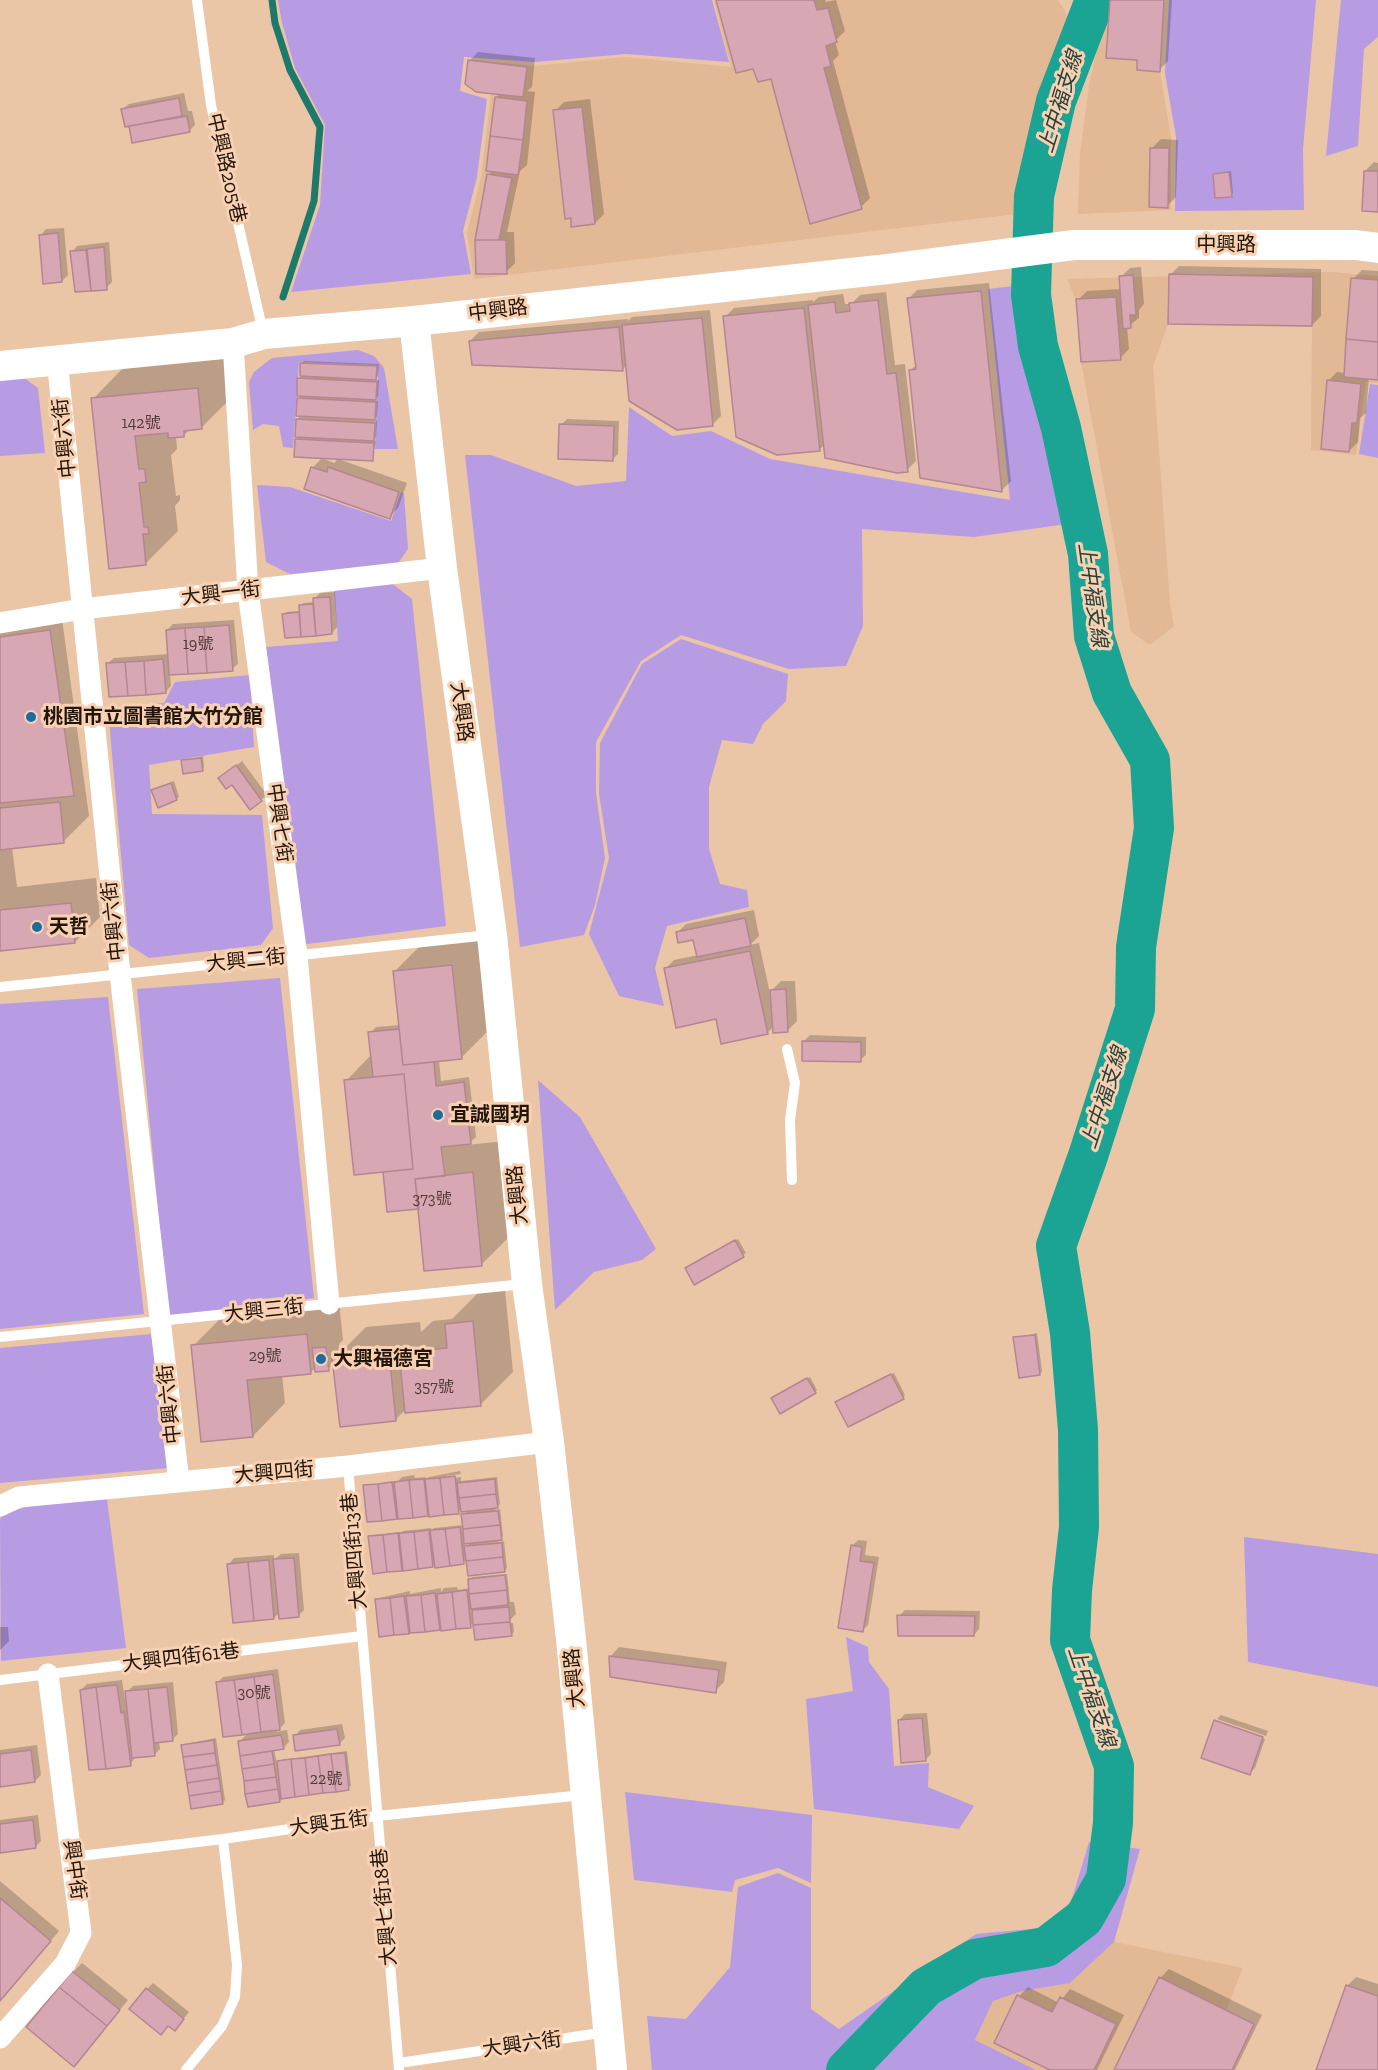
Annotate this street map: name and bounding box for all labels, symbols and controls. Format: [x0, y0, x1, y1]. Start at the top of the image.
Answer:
water label: 上中福支線 [1034, 48, 1088, 156]
street label: 中興路205巷 [202, 111, 250, 225]
street label: 中興路 [1196, 233, 1256, 257]
street label: 中興路 [467, 295, 529, 327]
street label: 中興六街 [49, 397, 81, 479]
house number: 142號 [121, 413, 161, 433]
water label: 上中福支線 [1072, 541, 1112, 649]
street label: 大興一街 [180, 577, 262, 611]
house number: 19號 [183, 634, 213, 654]
street label: 大興路 [445, 681, 477, 743]
place label: 桃園市立圖書館大竹分館 [43, 705, 263, 729]
marker: 桃園市立圖書館大竹分館 [24, 710, 38, 724]
street label: 中興七街 [262, 782, 296, 864]
street label: 中興六街 [98, 880, 130, 962]
place label: 天哲 [49, 915, 89, 939]
marker: 天哲 [30, 920, 44, 934]
street label: 大興二街 [205, 945, 287, 977]
water label: 上中福支線 [1077, 1044, 1133, 1152]
place label: 宜誠國玥 [450, 1103, 530, 1127]
marker: 宜誠國玥 [431, 1108, 445, 1122]
street label: 大興路 [503, 1164, 533, 1226]
house number: 373號 [412, 1189, 452, 1209]
street label: 大興三街 [223, 1295, 305, 1327]
house number: 29號 [249, 1346, 281, 1366]
place label: 大興福德宮 [333, 1347, 433, 1371]
marker: 大興福德宮 [314, 1352, 328, 1366]
street label: 中興六街 [154, 1363, 186, 1445]
house number: 357號 [414, 1377, 454, 1397]
street label: 大興四街 [233, 1458, 315, 1488]
street label: 大興四街13巷 [338, 1491, 372, 1611]
street label: 大興四街61巷 [121, 1639, 241, 1677]
water label: 上中福支線 [1062, 1643, 1120, 1751]
street label: 大興路 [560, 1647, 590, 1709]
house number: 30號 [237, 1683, 271, 1703]
house number: 22號 [310, 1769, 342, 1789]
street label: 大興五街 [288, 1807, 370, 1841]
street label: 興中街 [58, 1839, 90, 1901]
street label: 大興七街18巷 [368, 1847, 402, 1967]
street label: 大興六街 [481, 2028, 563, 2062]

